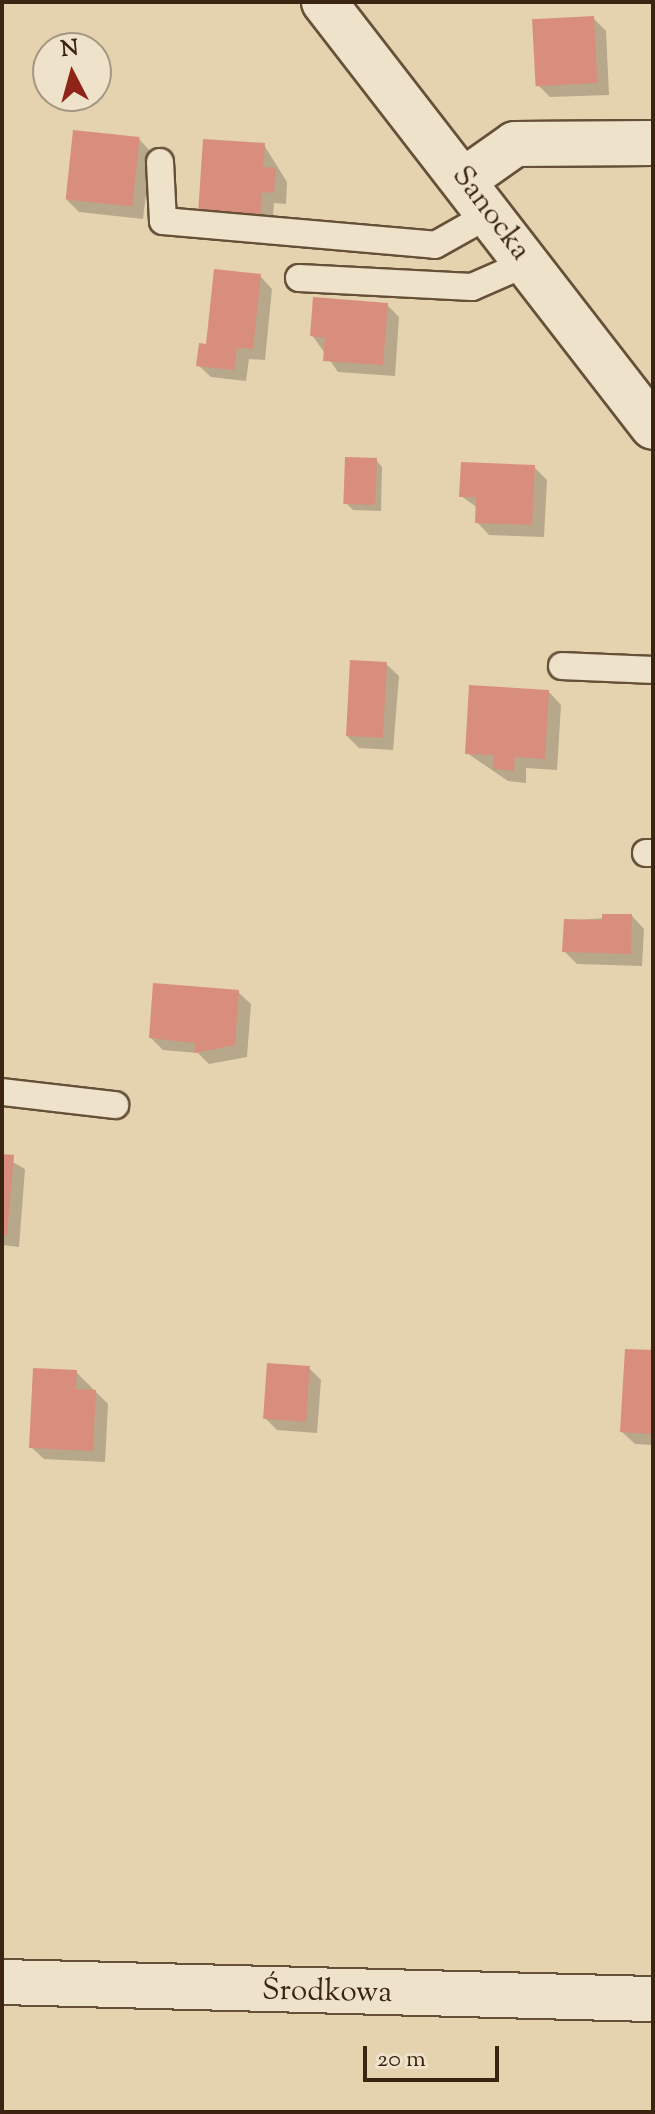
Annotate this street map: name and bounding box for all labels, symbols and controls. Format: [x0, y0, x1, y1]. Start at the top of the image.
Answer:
north arrow [32, 32, 112, 112]
text: N [59, 33, 80, 67]
street label: Sanocka [443, 160, 537, 268]
street label: Środkowa [262, 1974, 392, 2012]
scale bar [367, 2030, 503, 2080]
text: 20 m [377, 2043, 426, 2077]

